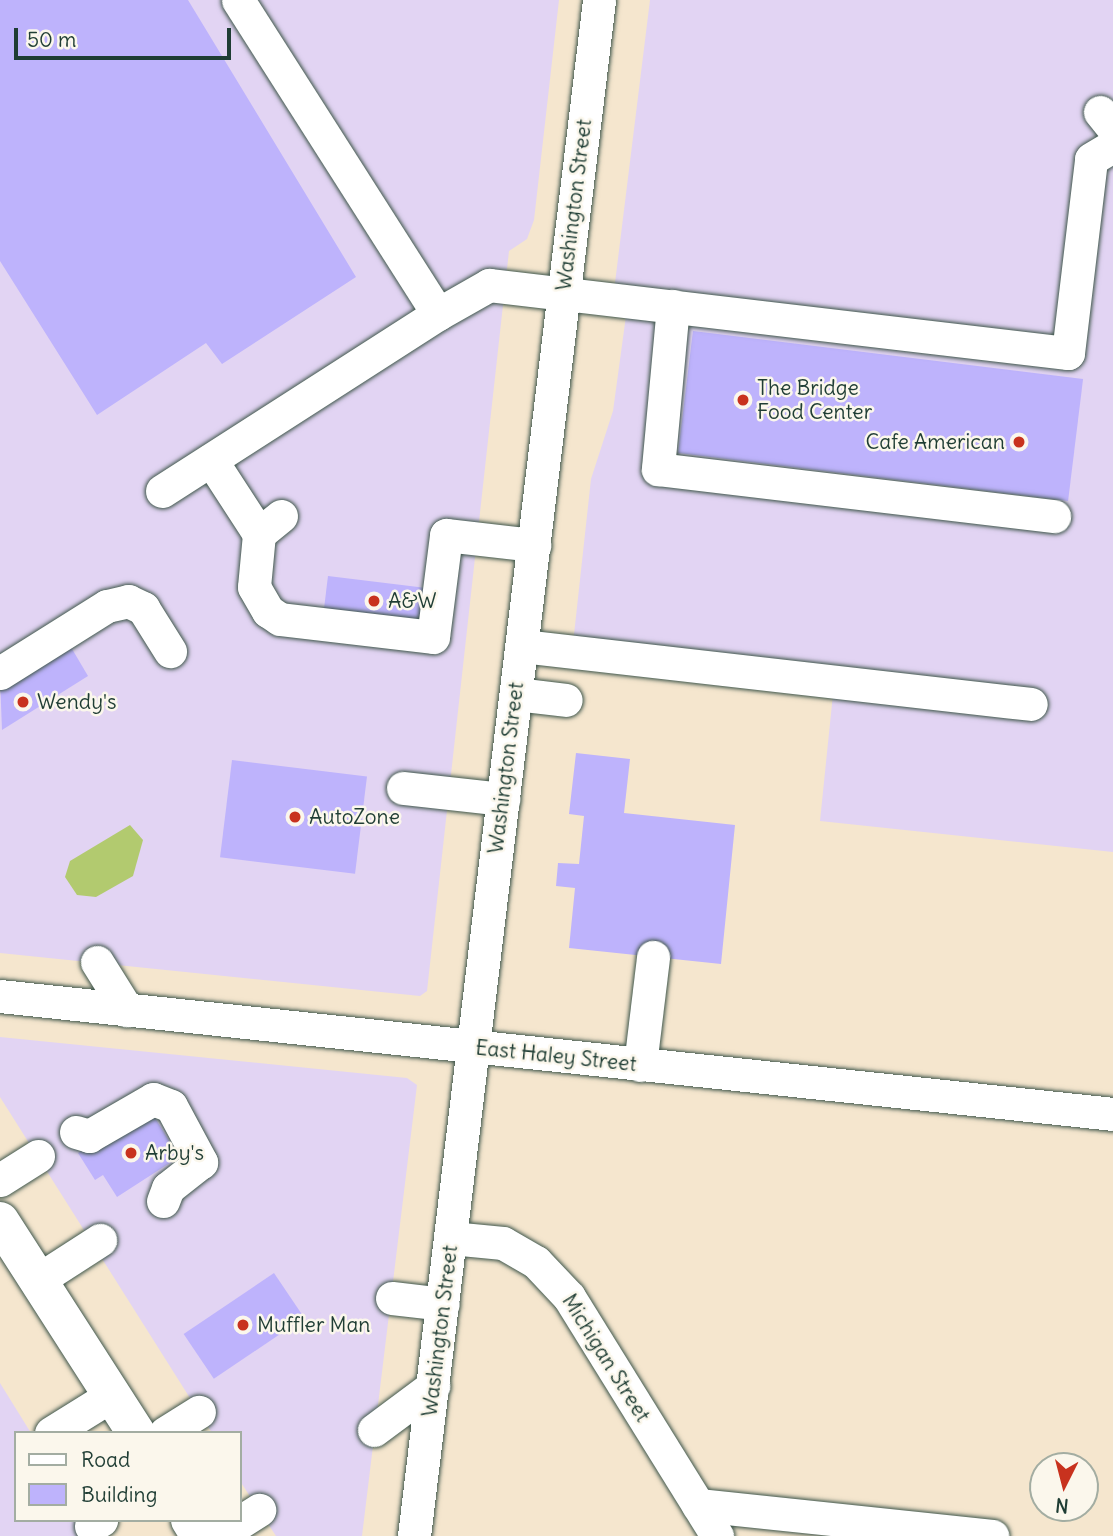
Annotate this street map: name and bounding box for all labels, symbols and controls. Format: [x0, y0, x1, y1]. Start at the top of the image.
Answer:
scale bar [18, 14, 234, 58]
text: 50 m [27, 26, 76, 53]
street label: Washington Street [551, 118, 597, 292]
place label: The Bridge Food Center [757, 375, 872, 425]
marker: The Bridge Food Center [735, 392, 751, 408]
place label: Cafe American [866, 429, 1005, 455]
marker: Cafe American [1011, 434, 1027, 450]
place label: A&W [388, 588, 437, 614]
marker: A&W [366, 593, 382, 609]
street label: Washington Street [483, 681, 529, 855]
place label: Wendy's [37, 689, 117, 715]
marker: Wendy's [15, 694, 31, 710]
place label: AutoZone [309, 804, 400, 830]
marker: AutoZone [287, 809, 303, 825]
street label: East Haley Street [474, 1035, 638, 1077]
place label: Arby's [145, 1140, 204, 1166]
marker: Arby's [123, 1145, 139, 1161]
street label: Washington Street [417, 1244, 463, 1418]
street label: Michigan Street [557, 1289, 655, 1427]
place label: Muffler Man [257, 1312, 371, 1338]
marker: Muffler Man [235, 1317, 251, 1333]
legend [14, 1431, 242, 1522]
text: Road [81, 1446, 130, 1473]
north arrow [1029, 1452, 1099, 1522]
text: Building [81, 1481, 157, 1508]
text: N [1054, 1493, 1070, 1519]

